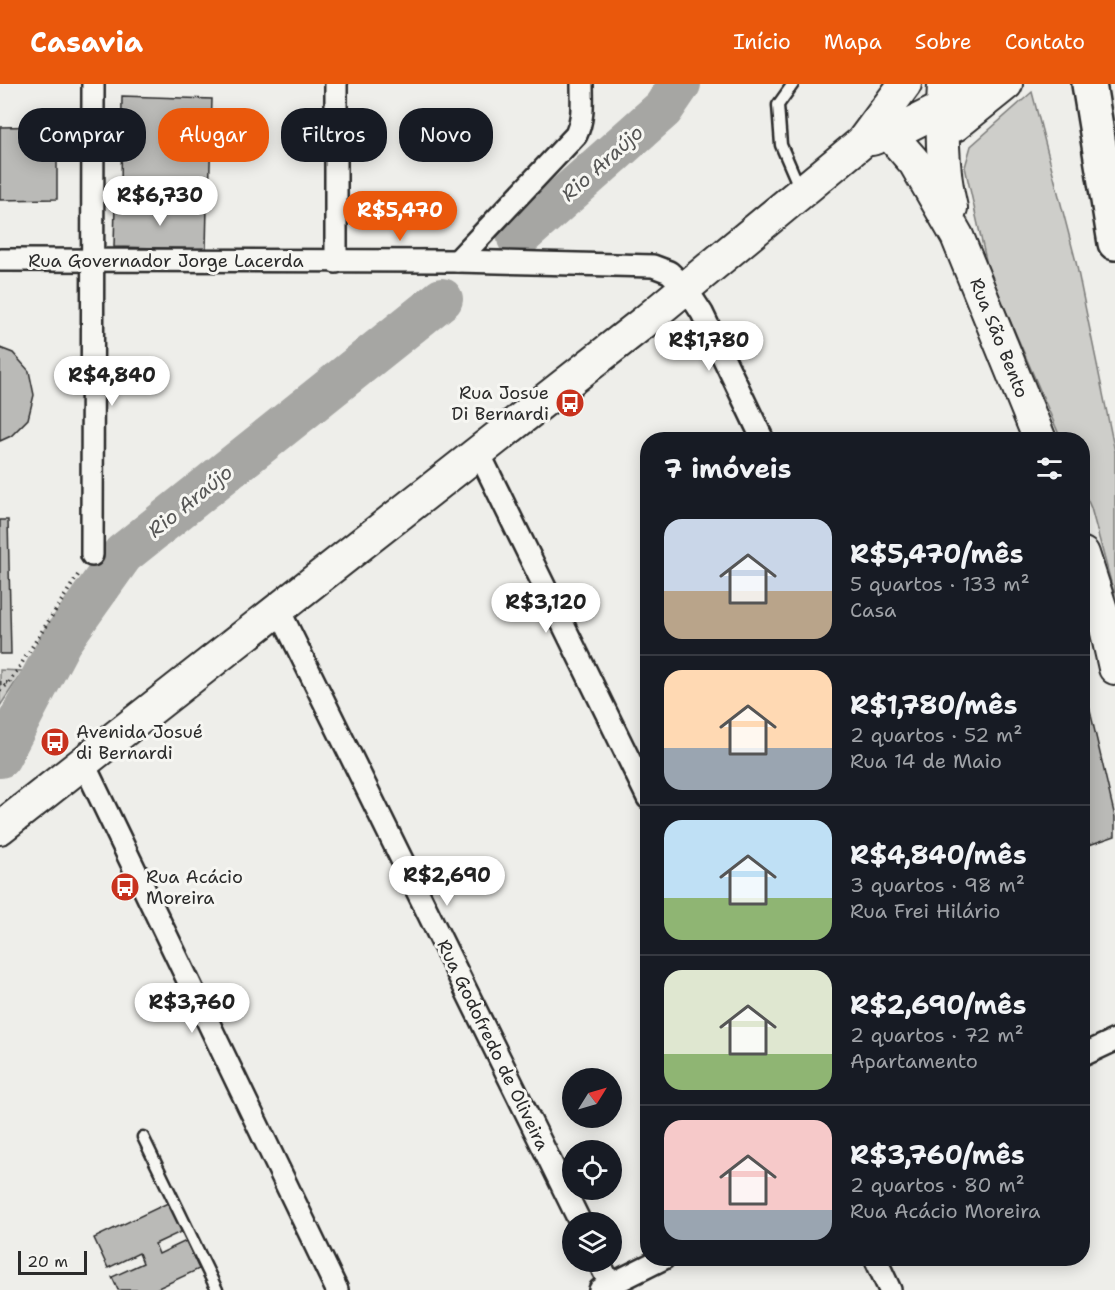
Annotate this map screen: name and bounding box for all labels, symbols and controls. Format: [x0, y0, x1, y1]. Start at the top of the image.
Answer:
text: Casavia [30, 23, 143, 61]
text: Início [733, 28, 791, 56]
text: Mapa [824, 28, 882, 56]
text: Sobre [915, 28, 972, 56]
text: Contato [1005, 28, 1085, 56]
chip: Comprar [18, 108, 146, 162]
chip: Alugar [158, 108, 269, 162]
chip: Filtros [281, 108, 387, 162]
chip: Novo [399, 108, 493, 162]
water label: Rio Araújo [555, 119, 649, 207]
pin: R$6,730 [105, 176, 215, 227]
text: R$6,730 [117, 182, 203, 208]
pin: R$5,470 [345, 191, 455, 242]
text: R$5,470 [357, 197, 443, 223]
street label: Rua Governador Jorge Lacerda [28, 249, 304, 273]
street label: Rua São Bento [964, 275, 1034, 401]
pin: R$1,780 [654, 321, 764, 372]
text: R$1,780 [668, 327, 750, 353]
pin: R$4,840 [57, 356, 167, 407]
text: R$4,840 [68, 362, 156, 388]
place label: Rua Josue Di Bernardi [452, 381, 549, 426]
bus stop icon: Rua Josue Di Bernardi [554, 387, 586, 419]
text: 7 imóveis [664, 451, 791, 486]
icon: filters [1033, 452, 1066, 485]
water label: Rio Araújo [142, 459, 238, 543]
text: R$5,470/mês [850, 536, 1024, 571]
icon: home [712, 543, 784, 615]
text: 5 quartos · 133 m² [850, 571, 1030, 597]
pin: R$3,120 [491, 583, 601, 634]
text: R$3,120 [505, 589, 587, 615]
text: Casa [850, 597, 896, 623]
text: R$1,780/mês [850, 687, 1017, 722]
icon: home [712, 694, 784, 766]
place label: Avenida Josué di Bernardi [76, 720, 203, 765]
text: 2 quartos · 52 m² [850, 722, 1022, 748]
bus stop icon: Avenida Josué di Bernardi [39, 726, 71, 758]
text: Rua 14 de Maio [850, 748, 1002, 774]
text: R$4,840/mês [850, 837, 1027, 872]
icon: home [712, 844, 784, 916]
pin: R$2,690 [392, 856, 502, 907]
text: R$2,690 [403, 862, 491, 888]
place label: Rua Acácio Moreira [146, 865, 243, 910]
bus stop icon: Rua Acácio Moreira [109, 871, 141, 903]
text: 3 quartos · 98 m² [850, 872, 1025, 898]
text: Rua Frei Hilário [850, 898, 1000, 924]
street label: Rua Godofredo de Oliveira [431, 936, 555, 1154]
pin: R$3,760 [137, 983, 247, 1034]
text: R$2,690/mês [850, 987, 1026, 1022]
text: R$3,760 [149, 989, 235, 1015]
icon: home [712, 994, 784, 1066]
text: 2 quartos · 72 m² [850, 1022, 1024, 1048]
text: Apartamento [850, 1048, 978, 1074]
north arrow [562, 1068, 622, 1128]
map controls [562, 1068, 622, 1272]
text: R$3,760/mês [850, 1137, 1025, 1172]
button: locate [562, 1140, 622, 1200]
icon: home [712, 1144, 784, 1216]
text: 2 quartos · 80 m² [850, 1172, 1025, 1198]
text: Rua Acácio Moreira [850, 1198, 1041, 1224]
button: layers [562, 1212, 622, 1272]
scale bar [18, 1248, 87, 1276]
text: 20 m [27, 1251, 68, 1272]

